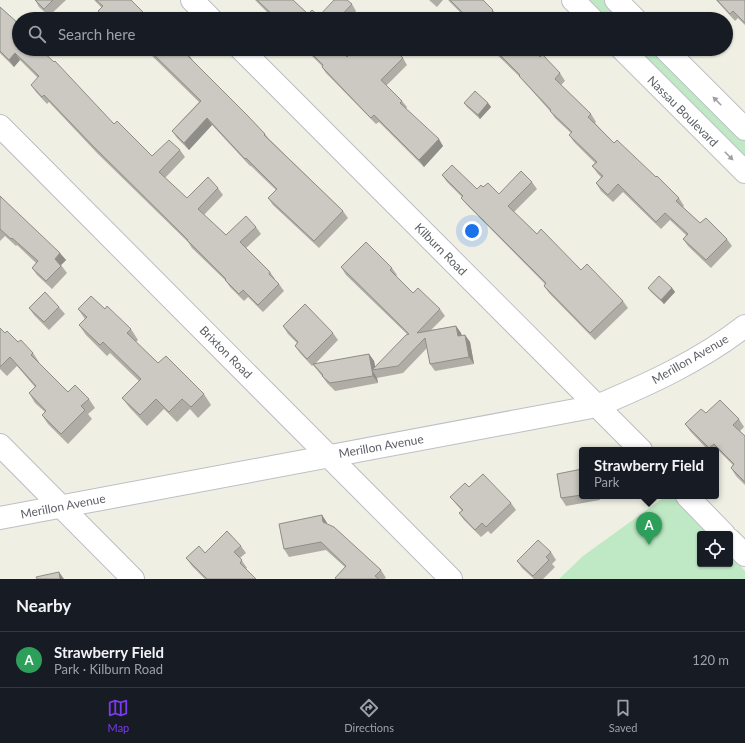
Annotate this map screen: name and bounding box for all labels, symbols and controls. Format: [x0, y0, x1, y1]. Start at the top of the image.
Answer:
search box [12, 12, 733, 56]
icon: search [26, 23, 48, 45]
text: Search here [58, 25, 135, 43]
street label: Nassau Boulevard [644, 72, 722, 150]
one-way arrow [713, 96, 722, 106]
one-way arrow [724, 151, 734, 161]
street label: Kilburn Road [412, 220, 470, 278]
your location [462, 221, 482, 241]
street label: Brixton Road [197, 323, 255, 381]
street label: Merillon Avenue [649, 331, 731, 387]
street label: Merillon Avenue [337, 431, 425, 461]
popup [579, 447, 719, 499]
text: Strawberry Field [594, 456, 704, 474]
text: Park [594, 474, 619, 490]
street label: Merillon Avenue [19, 490, 107, 522]
pin: A [636, 512, 662, 545]
map controls [697, 531, 733, 567]
button: locate [697, 531, 733, 567]
text: Nearby [16, 595, 71, 616]
text: Strawberry Field [54, 643, 164, 661]
text: A [24, 652, 34, 668]
text: 120 m [692, 652, 729, 668]
text: Park · Kilburn Road [54, 661, 163, 677]
tab: Map [107, 697, 129, 734]
tab: Directions [344, 697, 394, 734]
tab: Saved [609, 697, 638, 734]

